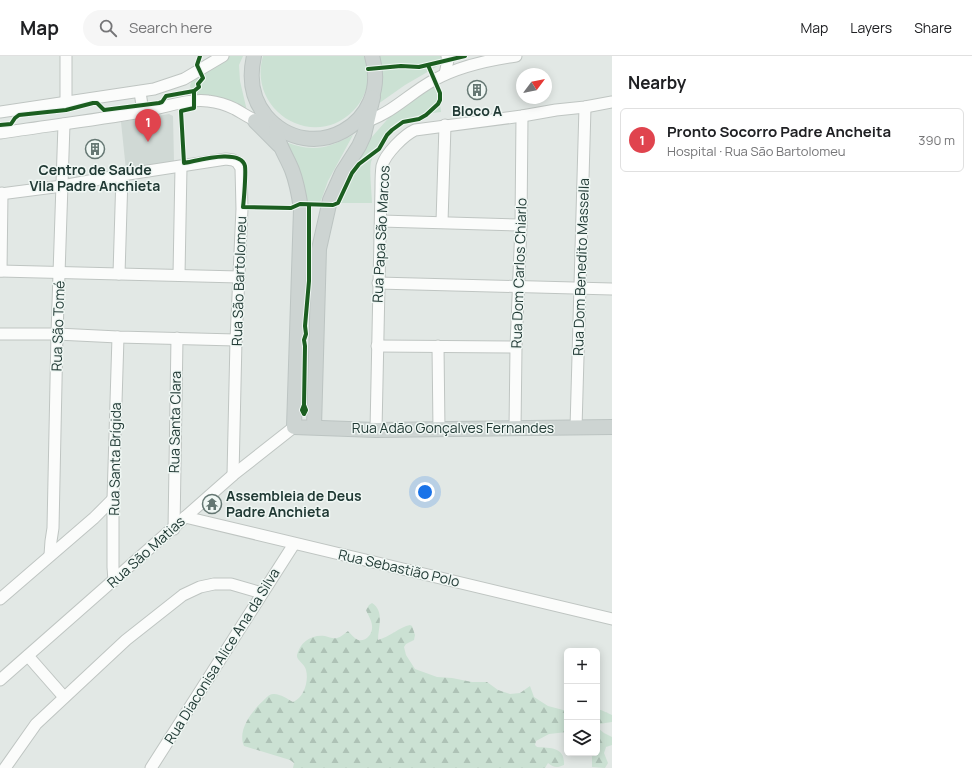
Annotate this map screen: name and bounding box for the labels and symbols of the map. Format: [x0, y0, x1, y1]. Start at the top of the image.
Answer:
north arrow [516, 68, 552, 104]
building icon: Bloco A [466, 79, 488, 101]
place label: Bloco A [452, 101, 503, 120]
pin: 1 [135, 109, 161, 142]
building icon: Centro de Saúde Vila Padre Anchieta [84, 138, 106, 160]
place label: Centro de Saúde Vila Padre Anchieta [30, 160, 160, 195]
street label: Rua Papa São Marcos [367, 165, 394, 303]
street label: Rua Dom Benedito Massella [568, 178, 593, 356]
street label: Rua Dom Carlos Chiarlo [506, 197, 531, 349]
street label: Rua São Bartolomeu [227, 216, 250, 346]
street label: Rua São Tomé [46, 280, 69, 372]
street label: Rua Santa Clara [164, 371, 185, 473]
street label: Rua Santa Brígida [104, 402, 125, 516]
street label: Rua Adão Gonçalves Fernandes [352, 418, 554, 437]
your location [415, 482, 435, 502]
place label: Assembleia de Deus Padre Anchieta [226, 486, 362, 521]
temple icon: Assembleia de Deus Padre Anchieta [201, 493, 223, 515]
street label: Rua São Matias [103, 512, 189, 592]
street label: Rua Sebastião Polo [337, 544, 462, 591]
street label: Rua Diaconisa Alice Ana da Silva [160, 564, 284, 747]

